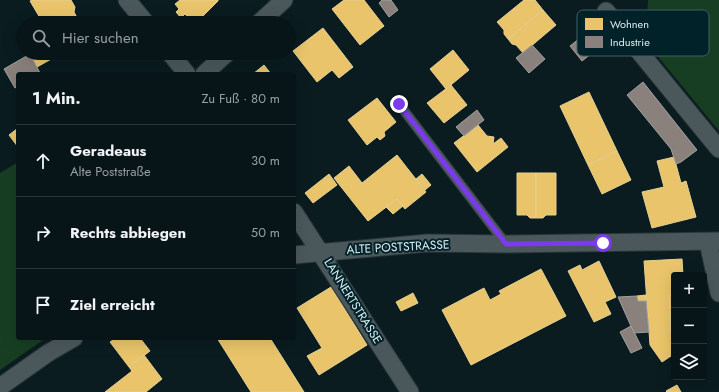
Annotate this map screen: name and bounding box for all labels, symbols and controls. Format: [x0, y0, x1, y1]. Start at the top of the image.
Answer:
legend [577, 10, 709, 56]
search box [16, 16, 296, 60]
text: Wohnen [610, 16, 649, 32]
icon: search [30, 27, 52, 49]
text: Hier suchen [62, 27, 139, 49]
text: Industrie [610, 34, 650, 50]
text: 1 Min. [32, 86, 81, 110]
text: Zu Fuß · 80 m [202, 89, 280, 108]
route end [390, 95, 408, 113]
text: Geradeaus [70, 140, 146, 162]
icon: ahead [32, 150, 54, 172]
text: 30 m [251, 151, 280, 170]
text: Alte Poststraße [70, 162, 151, 181]
icon: right [32, 222, 54, 244]
text: Rechts abbiegen [70, 222, 186, 244]
text: 50 m [251, 223, 280, 242]
route start [594, 234, 612, 252]
street label: ALTE POSTSTRASSE [346, 235, 450, 259]
street label: LANNERTSTRASSE [319, 255, 387, 347]
map controls [671, 272, 707, 380]
button: + [671, 272, 707, 308]
icon: arrive [32, 294, 54, 316]
text: Ziel erreicht [70, 294, 155, 316]
button: − [671, 308, 707, 344]
button: layers [671, 344, 707, 380]

